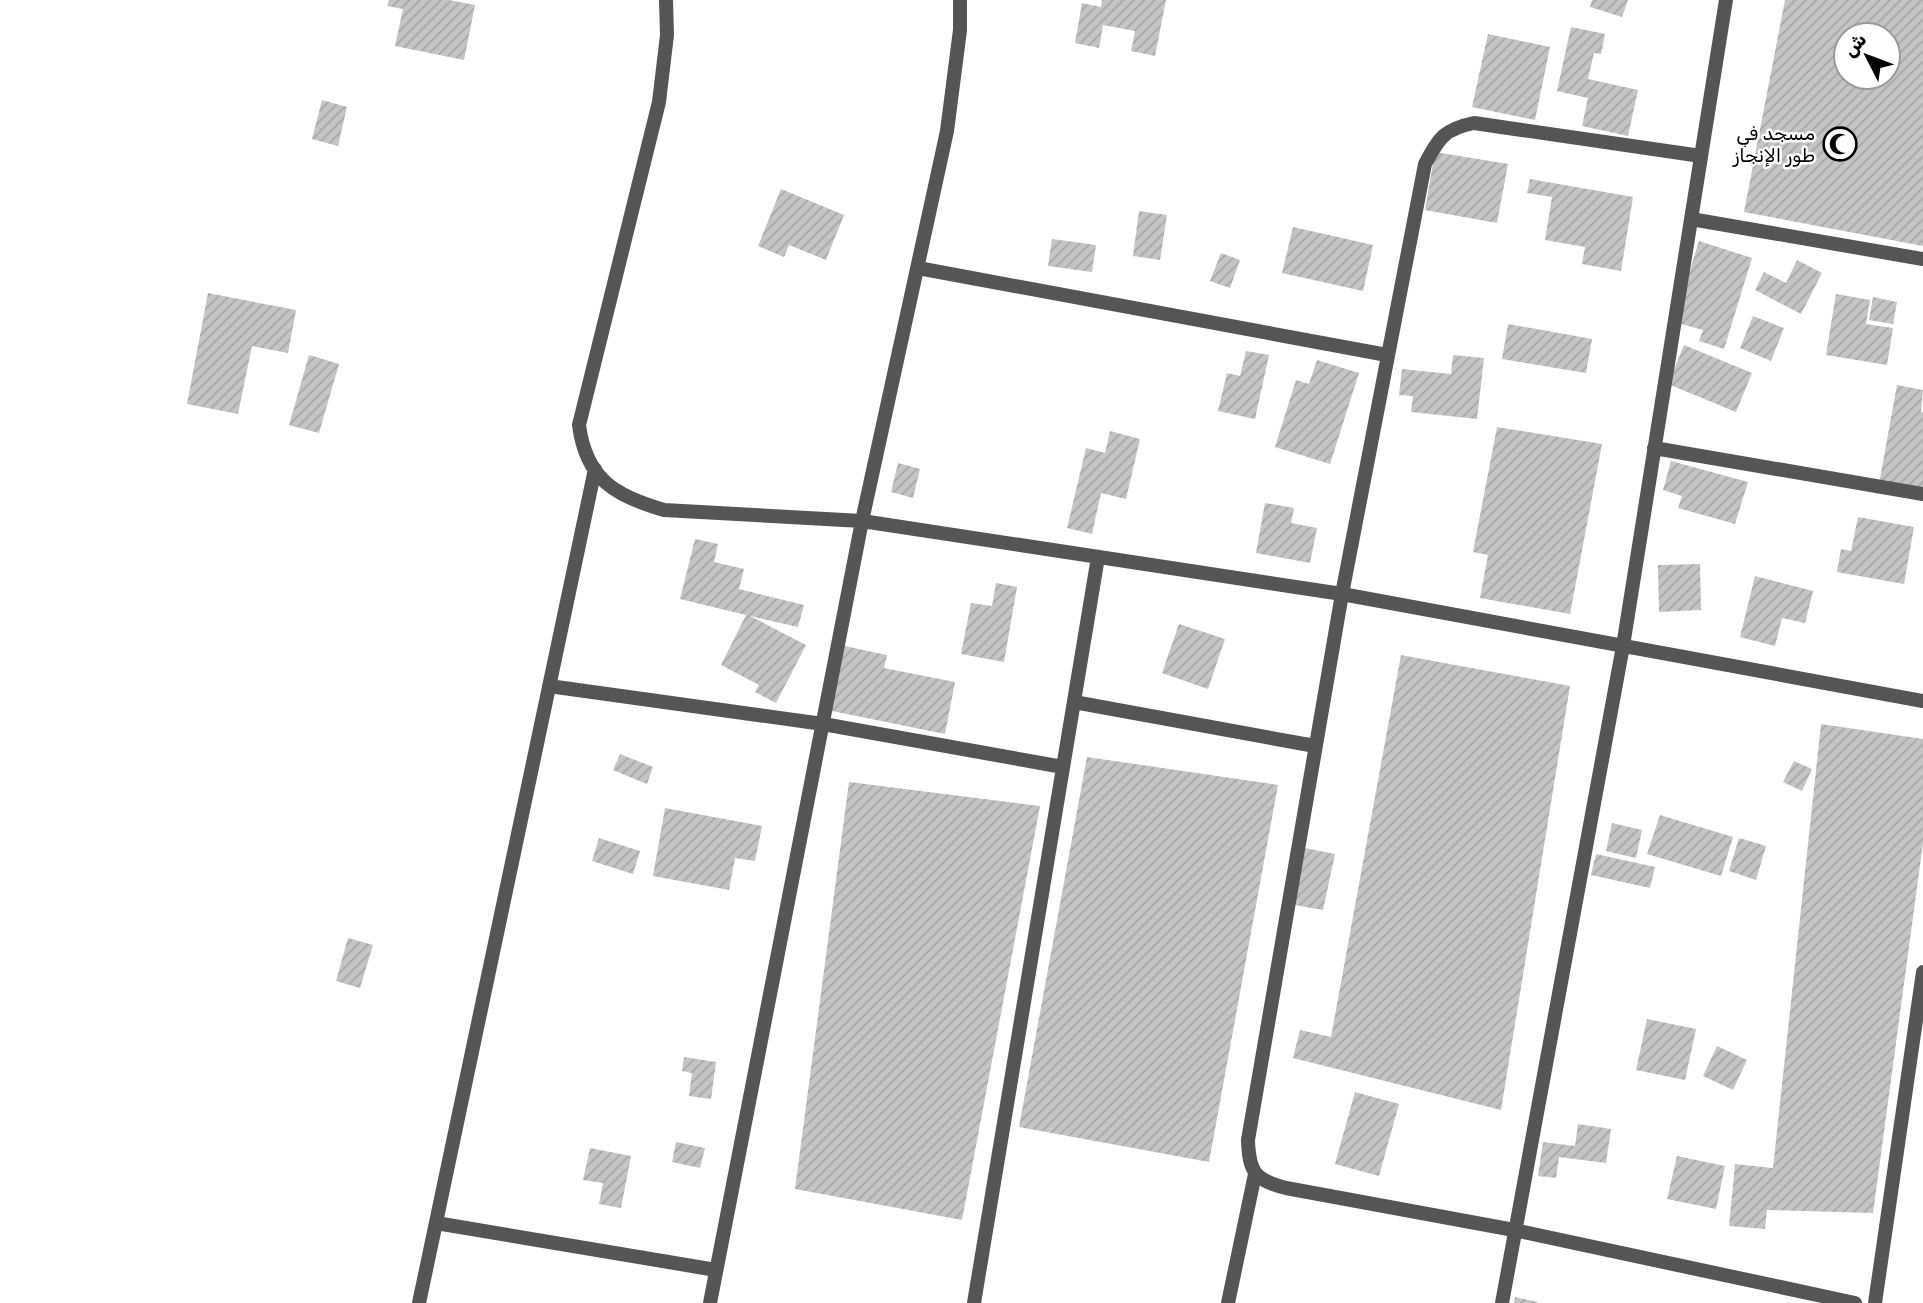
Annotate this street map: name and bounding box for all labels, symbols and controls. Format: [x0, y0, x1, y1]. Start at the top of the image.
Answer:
north arrow [1832, 21, 1902, 91]
text: ش [1838, 28, 1871, 62]
place label: مسجد في طور الإنجاز [1732, 122, 1815, 167]
mosque icon: مسجد في طور الإنجاز [1821, 125, 1859, 163]

